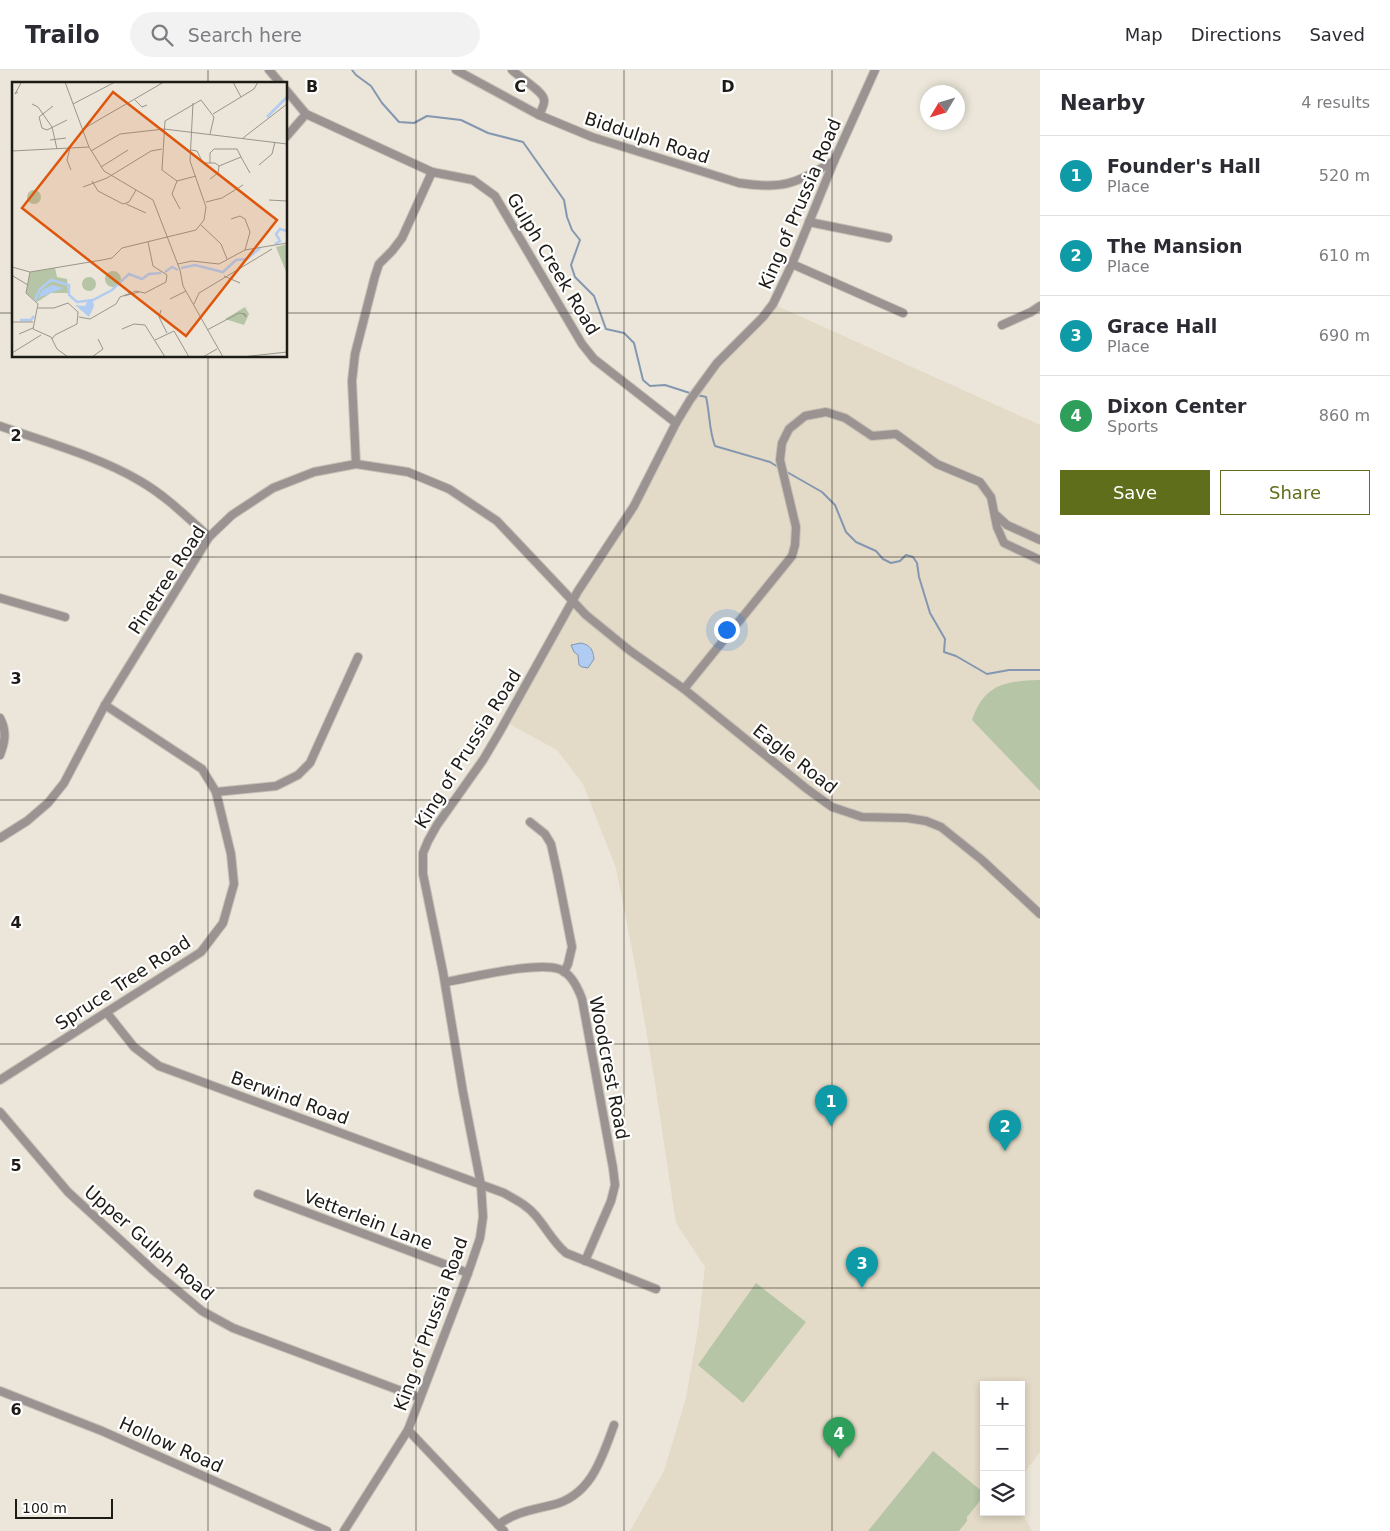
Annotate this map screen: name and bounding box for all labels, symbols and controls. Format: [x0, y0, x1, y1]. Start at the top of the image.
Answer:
search box [130, 12, 480, 57]
text: Trailo [25, 21, 100, 49]
icon: search [148, 21, 176, 49]
text: Search here [188, 24, 302, 46]
text: Map [1125, 24, 1163, 45]
text: Directions [1191, 24, 1281, 45]
text: Saved [1309, 24, 1365, 45]
text: B [306, 77, 318, 96]
text: C [514, 77, 526, 96]
text: D [721, 77, 735, 96]
inset map [12, 82, 288, 358]
north arrow [920, 85, 965, 130]
text: Nearby [1060, 91, 1145, 115]
text: 4 results [1301, 93, 1370, 112]
street label: Biddulph Road [582, 107, 712, 168]
street label: King of Prussia Road [754, 115, 845, 292]
text: Founder's Hall [1107, 155, 1261, 177]
text: 1 [1070, 166, 1082, 185]
text: 520 m [1319, 166, 1370, 185]
text: Place [1107, 177, 1150, 196]
street label: Gulph Creek Road [503, 189, 604, 339]
text: The Mansion [1107, 235, 1243, 257]
text: 2 [1070, 246, 1082, 265]
text: 610 m [1319, 246, 1370, 265]
text: Place [1107, 257, 1150, 276]
text: Grace Hall [1107, 315, 1217, 337]
text: 3 [1070, 326, 1082, 345]
text: 690 m [1319, 326, 1370, 345]
text: Place [1107, 337, 1150, 356]
text: Dixon Center [1107, 395, 1246, 417]
text: 4 [1070, 406, 1082, 425]
text: 860 m [1319, 406, 1370, 425]
text: Sports [1107, 417, 1158, 436]
text: 2 [10, 426, 22, 445]
button: Save [1060, 470, 1210, 515]
button: Share [1220, 470, 1370, 515]
street label: Pinetree Road [124, 522, 209, 638]
your location [714, 617, 740, 643]
street label: King of Prussia Road [410, 665, 525, 832]
text: 3 [10, 669, 22, 688]
street label: Eagle Road [749, 719, 841, 798]
text: 4 [10, 913, 22, 932]
street label: Spruce Tree Road [51, 931, 194, 1034]
street label: Woodcrest Road [585, 994, 634, 1141]
street label: Berwind Road [228, 1066, 352, 1129]
pin: 1 [815, 1085, 847, 1126]
pin: 2 [989, 1110, 1021, 1151]
text: 5 [10, 1156, 22, 1175]
street label: Upper Gulph Road [80, 1181, 218, 1304]
street label: Vetterlein Lane [301, 1185, 436, 1254]
street label: King of Prussia Road [389, 1234, 472, 1414]
pin: 3 [846, 1247, 878, 1288]
map controls [980, 1381, 1025, 1516]
button: + [980, 1381, 1025, 1426]
text: 6 [10, 1400, 22, 1419]
street label: Hollow Road [116, 1412, 226, 1477]
pin: 4 [823, 1417, 855, 1458]
button: − [980, 1426, 1025, 1471]
button: layers [980, 1471, 1025, 1516]
scale bar [15, 1496, 112, 1519]
text: 100 m [22, 1500, 67, 1516]

